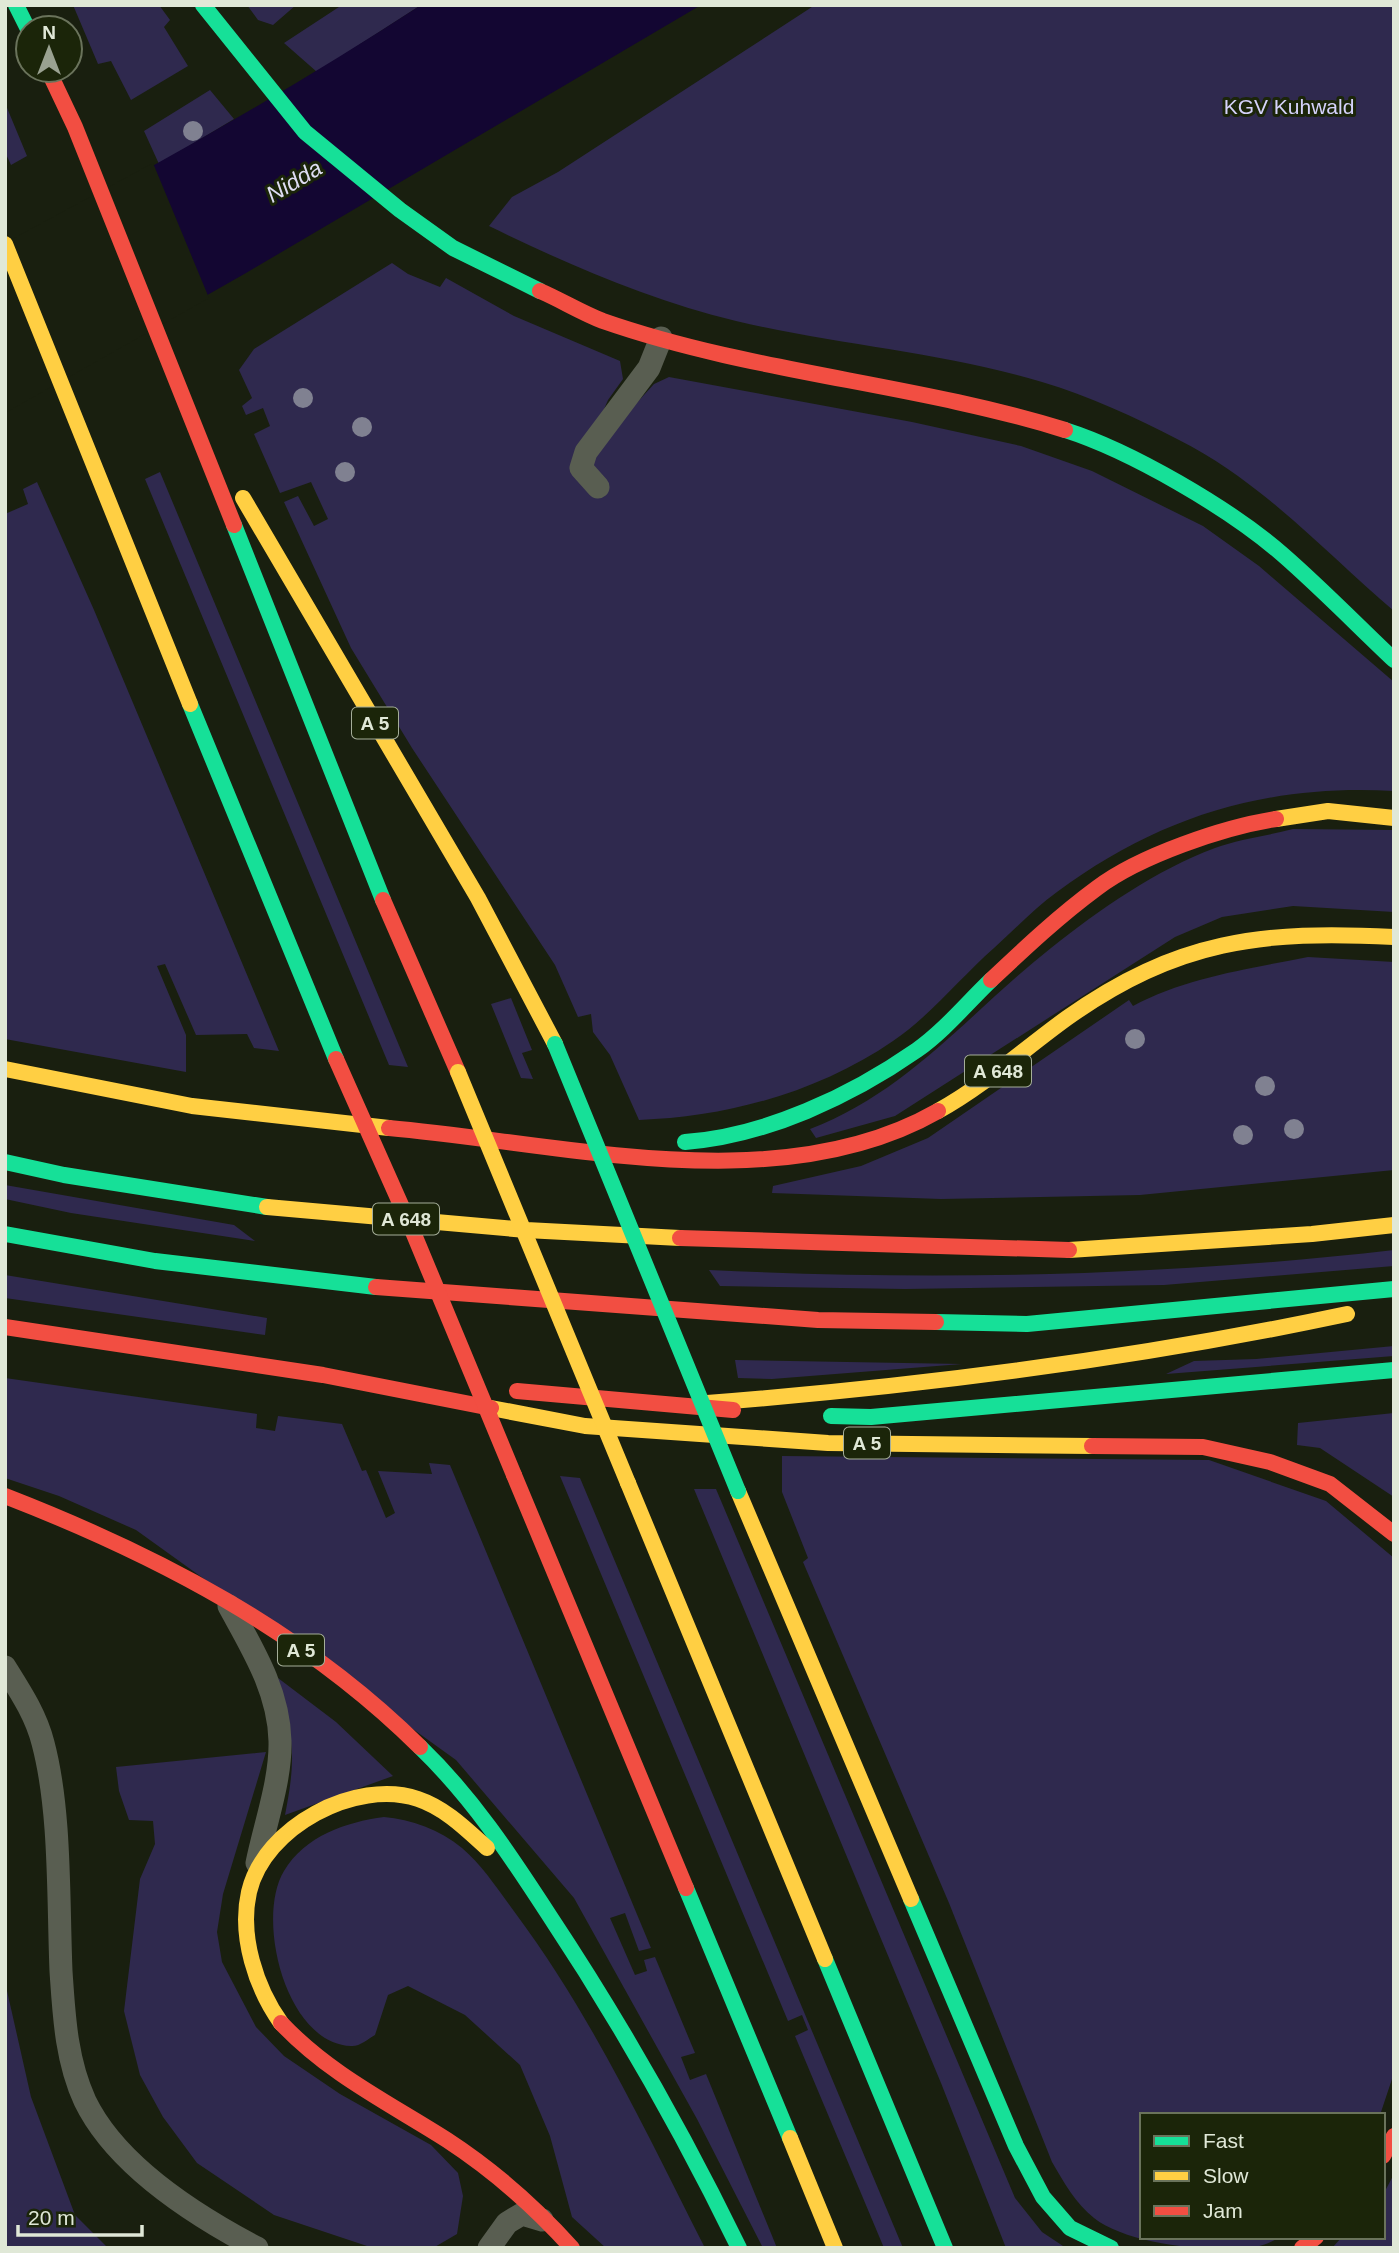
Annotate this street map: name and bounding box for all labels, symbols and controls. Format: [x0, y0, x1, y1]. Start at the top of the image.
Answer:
north arrow [14, 14, 84, 84]
text: N [42, 22, 56, 43]
park label: KGV Kuhwald [1224, 95, 1354, 118]
water label: Nidda [262, 154, 326, 208]
road number: A 5 [352, 708, 398, 738]
road number: A 648 [965, 1056, 1031, 1086]
road number: A 648 [373, 1204, 439, 1234]
road number: A 5 [844, 1428, 890, 1458]
road number: A 5 [278, 1634, 324, 1666]
legend [1140, 2113, 1385, 2239]
text: Fast [1203, 2129, 1244, 2152]
text: Slow [1203, 2164, 1249, 2187]
scale bar [18, 2194, 142, 2238]
text: Jam [1203, 2199, 1243, 2222]
text: 20 m [28, 2206, 75, 2229]

